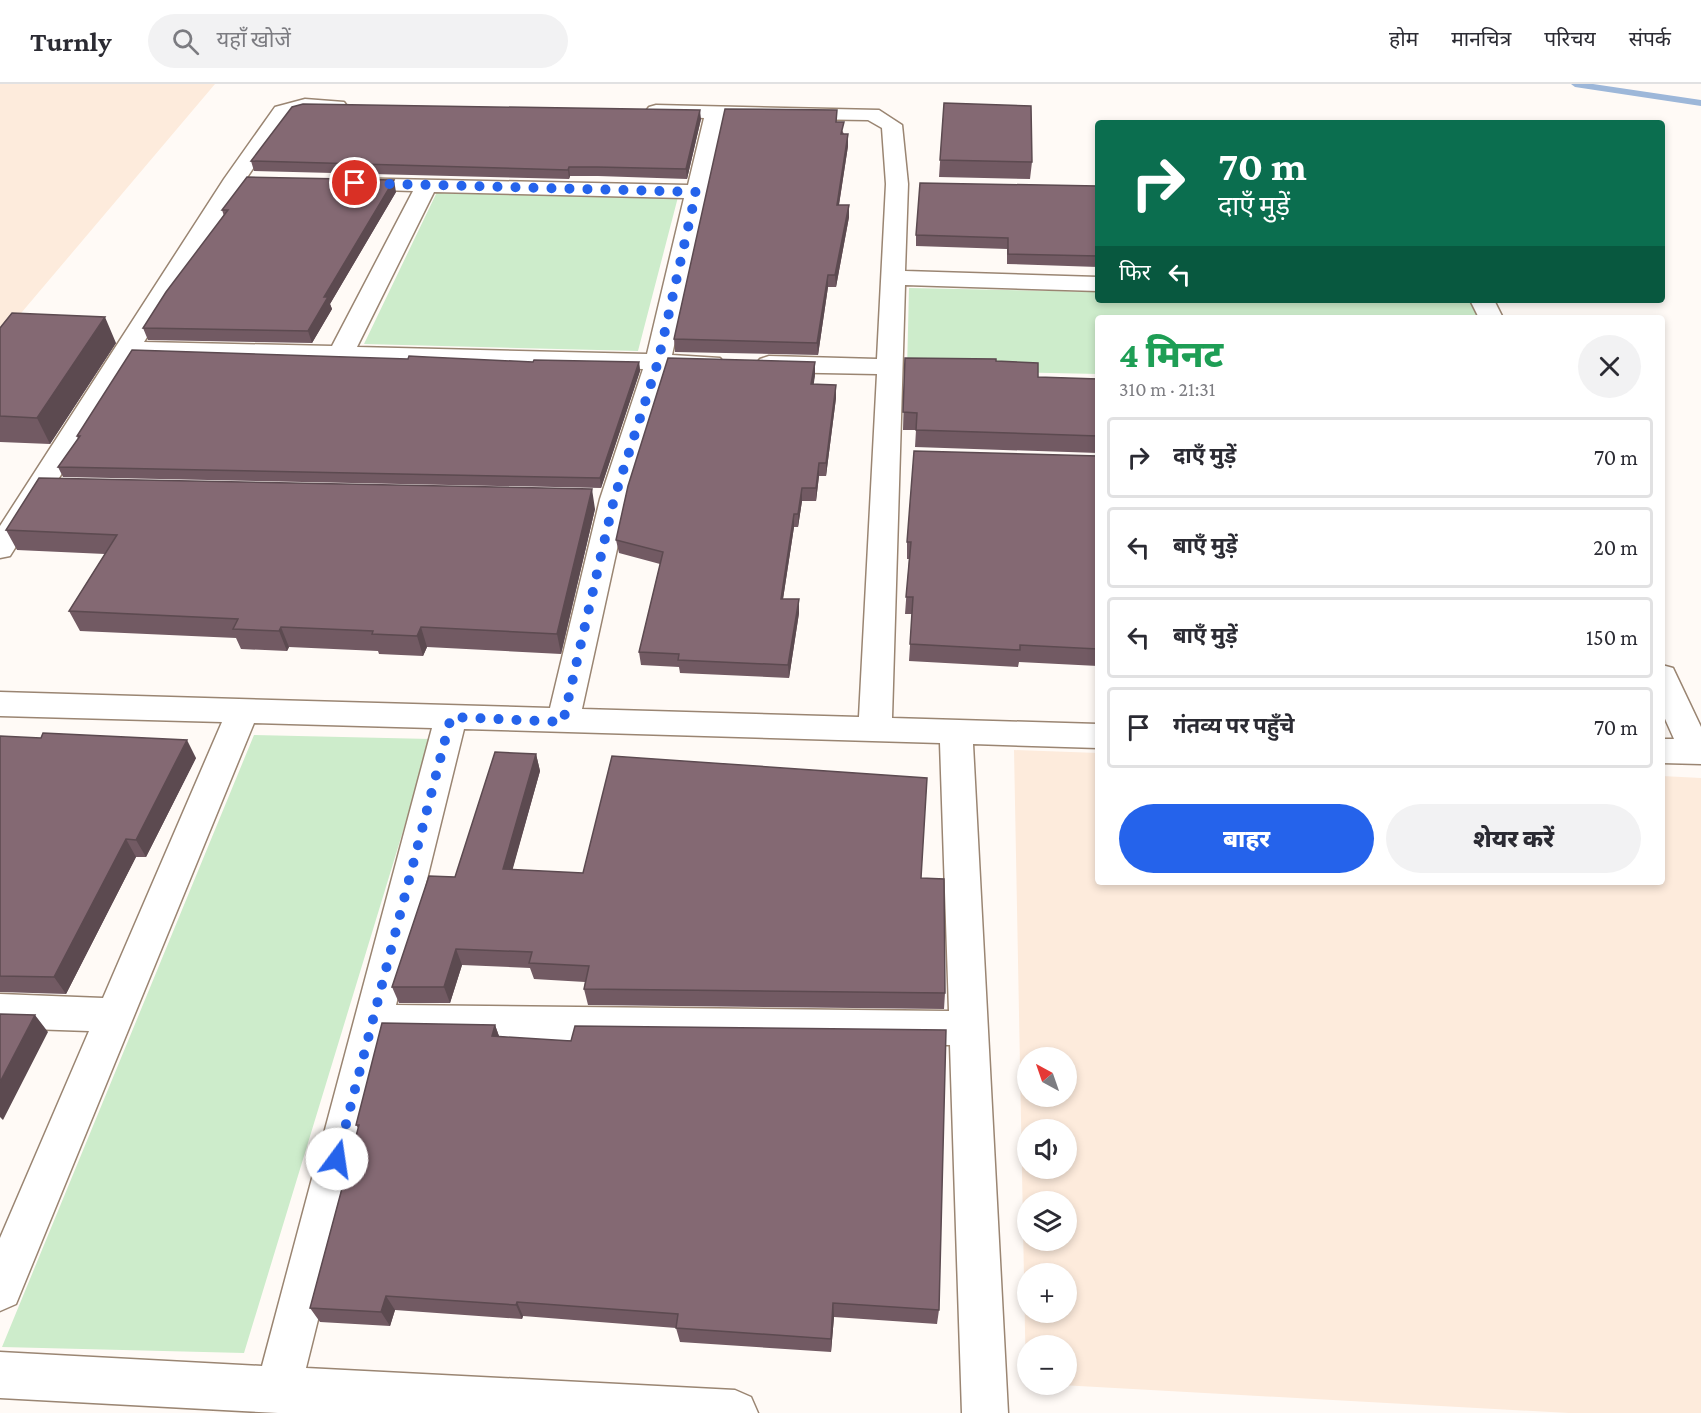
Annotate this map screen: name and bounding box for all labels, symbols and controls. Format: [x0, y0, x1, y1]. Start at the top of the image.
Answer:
search box [148, 14, 568, 68]
icon: search [169, 25, 202, 58]
text: Turnly [30, 26, 112, 57]
text: यहाँ खोजें [217, 27, 291, 52]
text: होम [1389, 27, 1418, 51]
text: मानचित्र [1451, 27, 1511, 51]
text: परिचय [1544, 27, 1596, 51]
text: संपर्क [1629, 27, 1671, 51]
text: 70 m [1218, 142, 1307, 189]
icon: right [1119, 144, 1197, 222]
pin [329, 157, 380, 208]
icon: arrive [338, 166, 371, 199]
text: दाएँ मुड़ें [1218, 191, 1290, 221]
icon: left [1163, 258, 1196, 291]
text: फिर [1119, 260, 1151, 285]
text: 4 मिनट [1119, 335, 1223, 375]
button: close [1578, 335, 1641, 398]
text: 310 m · 21:31 [1119, 378, 1215, 400]
icon: right [1122, 441, 1155, 474]
text: दाएँ मुड़ें [1173, 443, 1236, 468]
text: 70 m [1594, 445, 1638, 470]
icon: left [1122, 531, 1155, 564]
text: बाएँ मुड़ें [1173, 533, 1238, 558]
text: 20 m [1593, 535, 1638, 560]
icon: left [1122, 621, 1155, 654]
text: बाएँ मुड़ें [1173, 623, 1238, 648]
text: 150 m [1586, 625, 1638, 650]
icon: arrive [1122, 711, 1155, 744]
text: गंतव्य पर पहुँचे [1173, 713, 1295, 738]
text: 70 m [1594, 715, 1638, 740]
button: बाहर [1119, 804, 1374, 873]
button: शेयर करें [1386, 804, 1641, 873]
north arrow [1017, 1047, 1077, 1107]
map controls [1017, 1047, 1077, 1395]
button: sound [1017, 1119, 1077, 1179]
position arrow [305, 1127, 369, 1191]
button: layers [1017, 1191, 1077, 1251]
button: + [1017, 1263, 1077, 1323]
button: − [1017, 1335, 1077, 1395]

